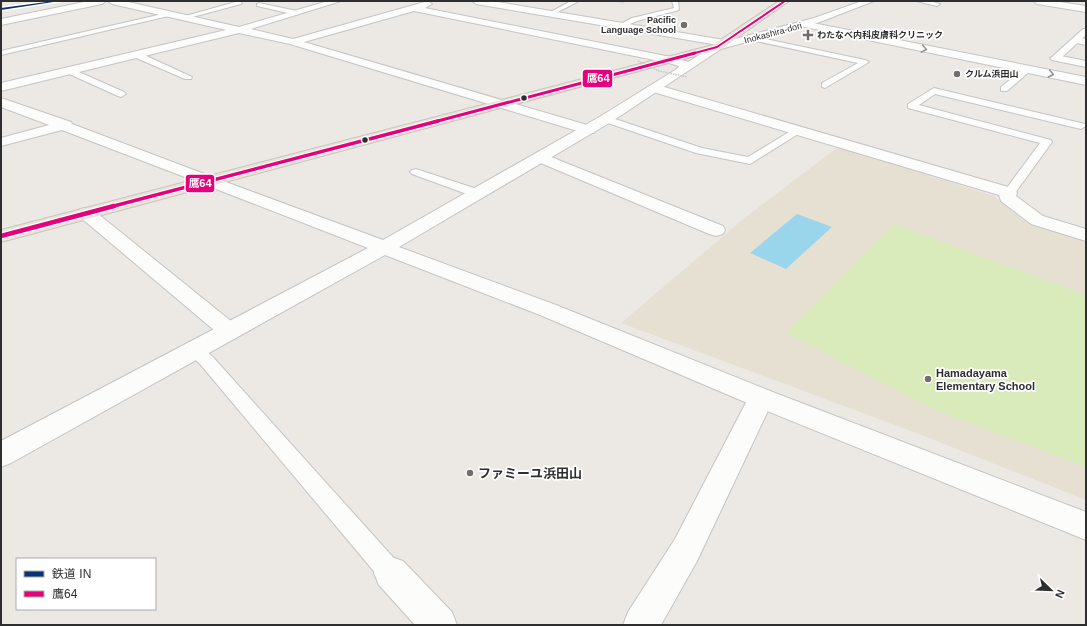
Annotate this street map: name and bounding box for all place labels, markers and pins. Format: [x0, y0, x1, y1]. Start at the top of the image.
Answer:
place label: Pacific Language School [601, 15, 676, 35]
marker: Pacific Language School [679, 20, 689, 30]
marker: わたなべ内科皮膚科クリニック [802, 29, 814, 41]
place label: わたなべ内科皮膚科クリニック [817, 30, 943, 40]
marker: クルム浜田山 [952, 69, 962, 79]
place label: クルム浜田山 [965, 69, 1019, 79]
unlabelled marker [519, 93, 529, 103]
unlabelled marker [360, 135, 370, 145]
place label: Hamadayama Elementary School [936, 367, 1035, 392]
marker: Hamadayama Elementary School [923, 374, 933, 384]
place label: ファミーユ浜田山 [478, 466, 582, 481]
marker: ファミーユ浜田山 [465, 468, 475, 478]

